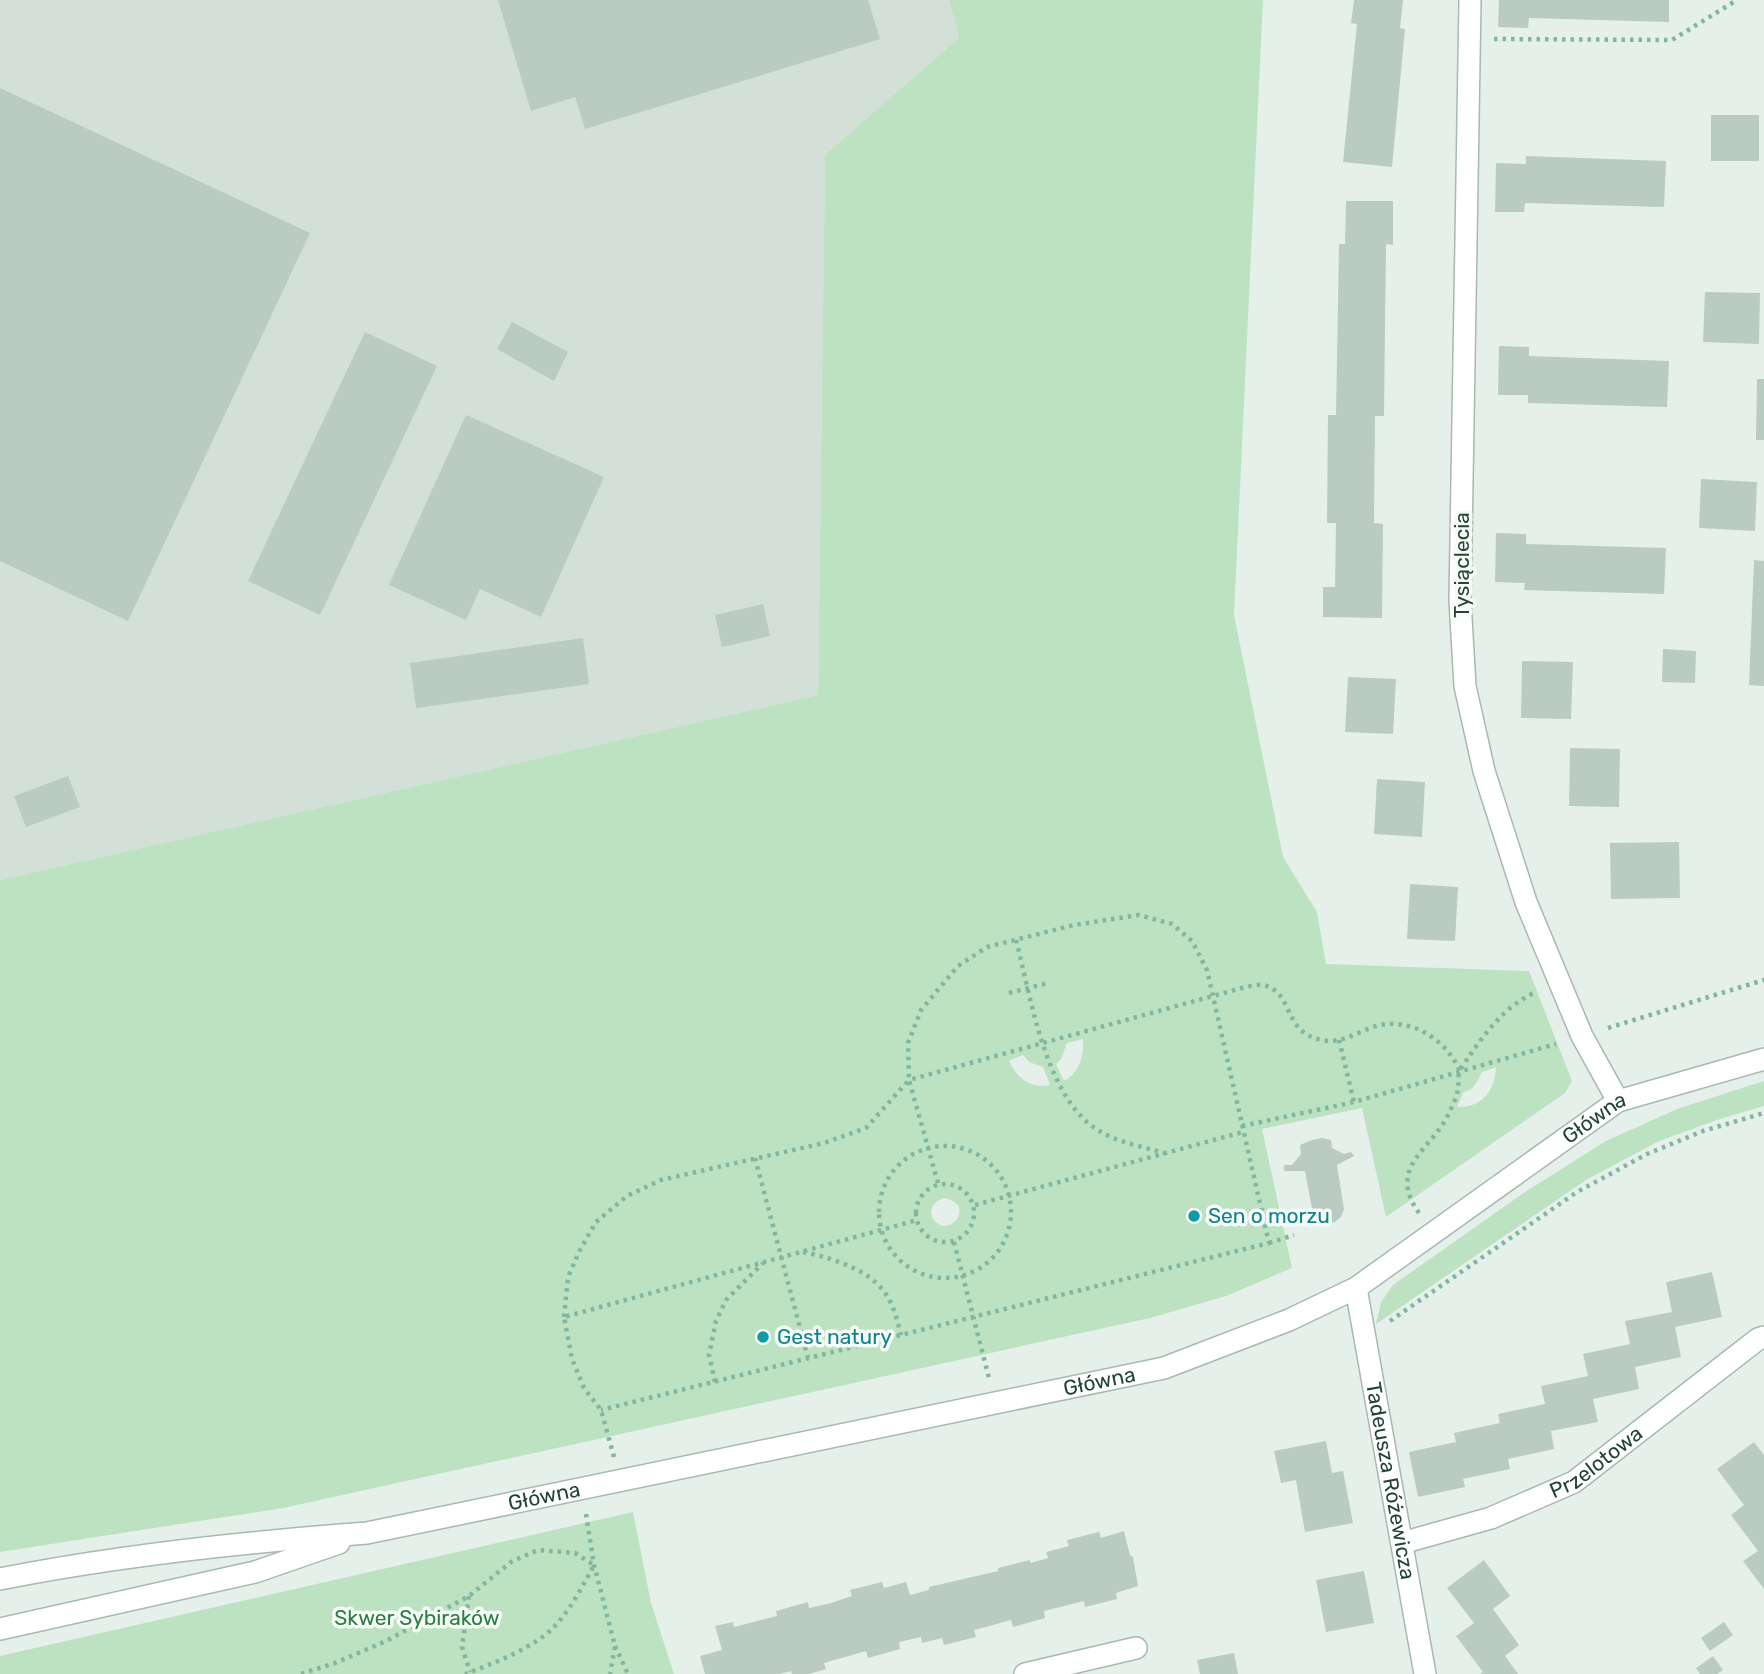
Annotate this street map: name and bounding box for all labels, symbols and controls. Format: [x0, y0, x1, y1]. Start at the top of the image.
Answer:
street label: Tysiąclecia [1449, 512, 1474, 618]
street label: Główna [1557, 1086, 1629, 1149]
place label: Sen o morzu [1208, 1203, 1330, 1228]
marker: Sen o morzu [1186, 1208, 1202, 1224]
place label: Gest natury [777, 1324, 892, 1349]
marker: Gest natury [755, 1329, 771, 1345]
street label: Główna [1061, 1361, 1138, 1401]
street label: Tadeusza Różewicza [1361, 1380, 1421, 1582]
street label: Przelotowa [1546, 1420, 1647, 1503]
street label: Główna [506, 1476, 582, 1515]
park label: Skwer Sybiraków [334, 1605, 500, 1630]

